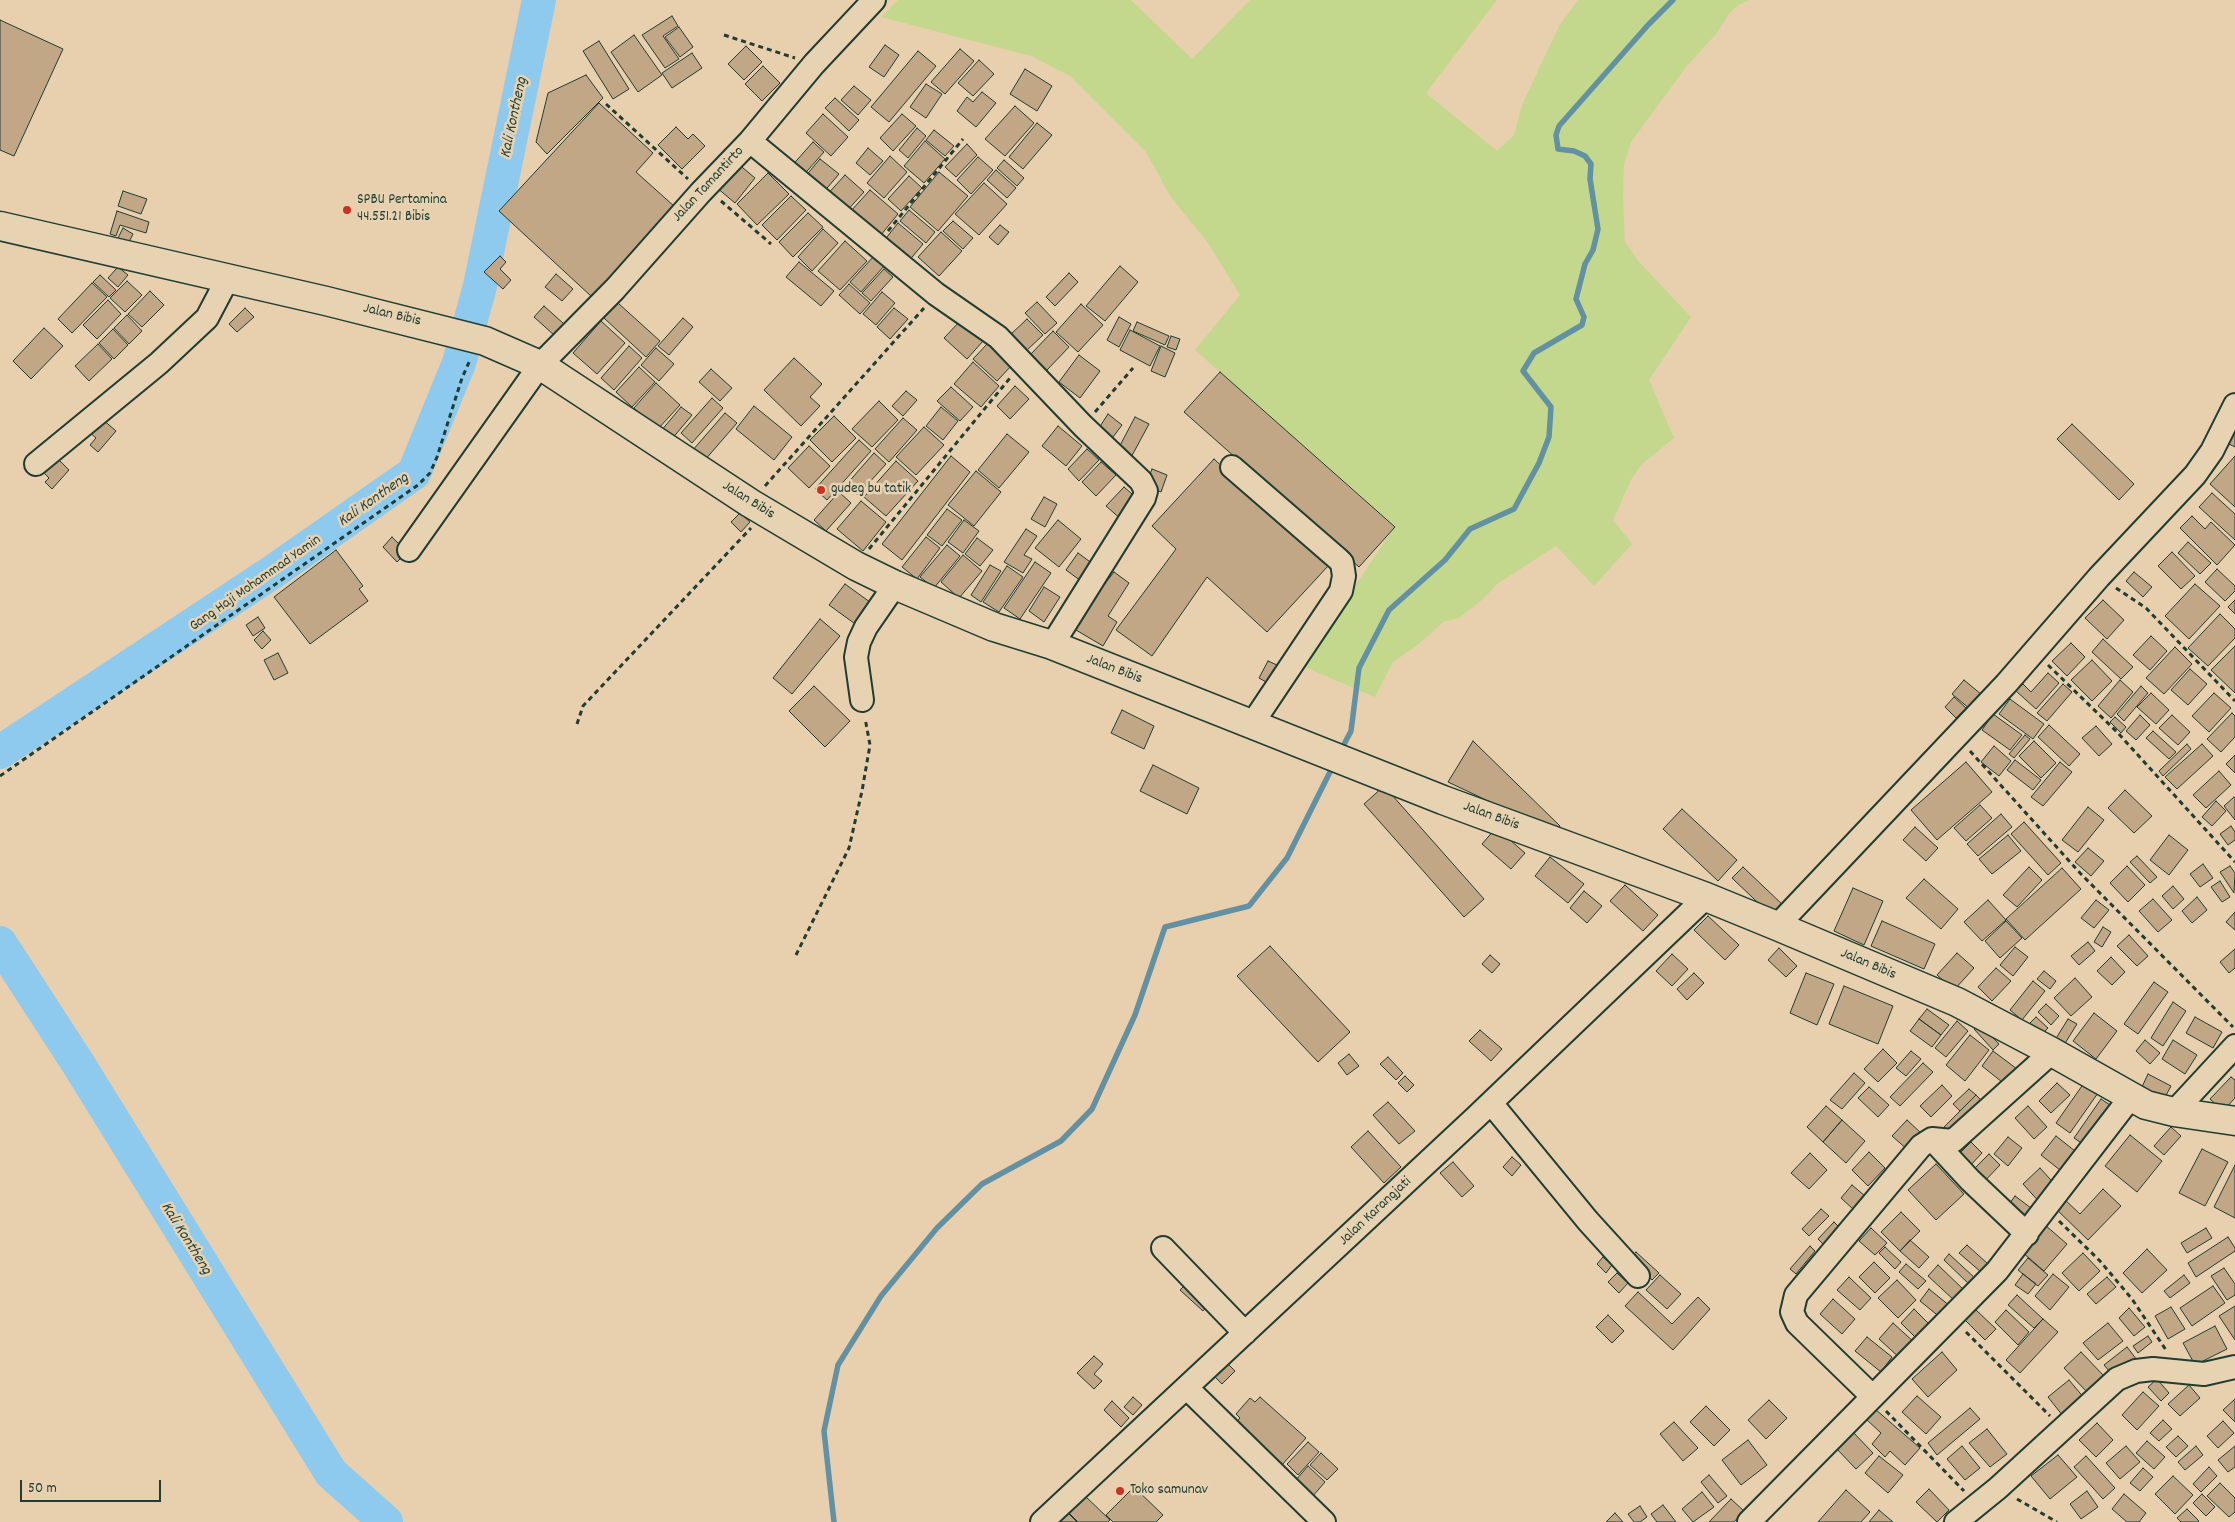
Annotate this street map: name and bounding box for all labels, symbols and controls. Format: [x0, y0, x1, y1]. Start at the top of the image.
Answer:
water label: Kali Kontheng [497, 76, 533, 160]
street label: Jalan Tamantirto [669, 143, 749, 227]
place label: SPBU Pertamina 44.551.21 Bibis [357, 192, 447, 227]
marker: SPBU Pertamina 44.551.21 Bibis [341, 204, 353, 216]
street label: Jalan Bibis [361, 301, 423, 331]
water label: Kali Kontheng [335, 470, 413, 532]
street label: Jalan Bibis [718, 478, 778, 524]
place label: gudeg bu tatik [831, 481, 911, 499]
marker: gudeg bu tatik [815, 484, 827, 496]
street label: Gang Haji Mohammad Yamin [187, 532, 325, 636]
street label: Jalan Bibis [1083, 651, 1145, 689]
street label: Jalan Bibis [1460, 798, 1522, 836]
street label: Jalan Bibis [1837, 945, 1899, 985]
street label: Jalan Karangjati [1336, 1174, 1416, 1250]
water label: Kali Kontheng [155, 1199, 215, 1279]
scale bar [22, 1470, 164, 1502]
text: 50 m [28, 1478, 57, 1500]
place label: Toko samunav [1130, 1482, 1208, 1500]
marker: Toko samunav [1114, 1485, 1126, 1497]

